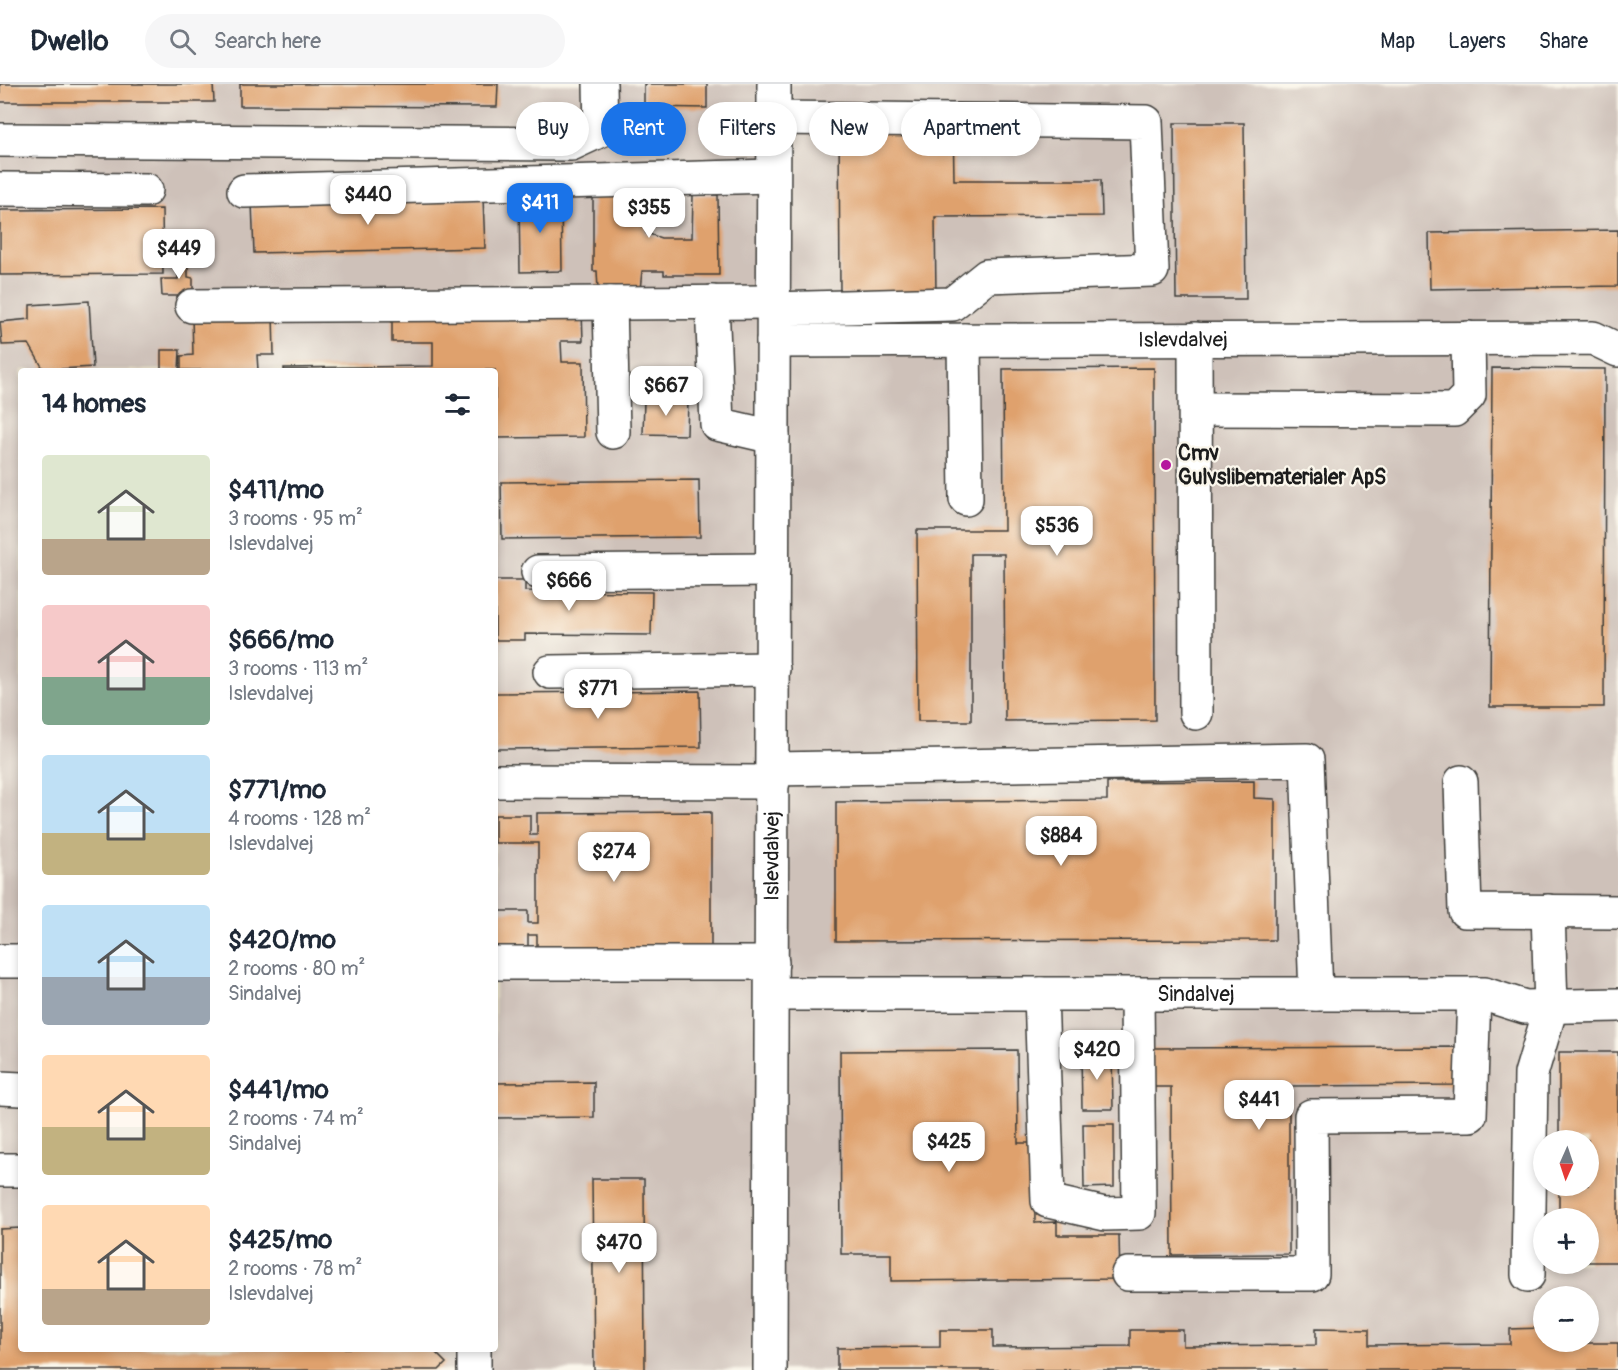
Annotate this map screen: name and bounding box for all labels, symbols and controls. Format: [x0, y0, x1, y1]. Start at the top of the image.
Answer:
search box [145, 14, 565, 68]
text: Dwello [30, 24, 109, 59]
icon: search [166, 25, 199, 58]
text: Search here [214, 27, 321, 55]
text: Map [1380, 28, 1415, 55]
text: Layers [1448, 28, 1506, 55]
text: Share [1539, 28, 1588, 55]
chip: Buy [516, 102, 589, 156]
chip: Rent [601, 102, 686, 156]
chip: Filters [698, 102, 797, 156]
chip: New [809, 102, 889, 156]
chip: Apartment [901, 102, 1041, 156]
pin: $440 [332, 175, 404, 226]
text: $440 [344, 182, 392, 207]
pin: $411 [504, 183, 576, 234]
pin: $355 [613, 188, 685, 239]
text: $411 [521, 190, 559, 215]
text: $355 [627, 195, 671, 220]
pin: $449 [143, 229, 215, 280]
text: $449 [157, 236, 201, 261]
street label: Islevdalvej [1138, 326, 1228, 354]
pin: $667 [630, 366, 702, 417]
text: $667 [644, 373, 688, 398]
text: 14 homes [42, 388, 146, 420]
icon: filters [441, 388, 474, 421]
place label: Cmv Gulvslibematerialer ApS [1178, 440, 1386, 491]
marker: Cmv Gulvslibematerialer ApS [1159, 458, 1173, 472]
text: $411/mo [228, 474, 324, 506]
icon: home [90, 479, 162, 551]
text: 3 rooms · 95 m² [228, 506, 363, 531]
pin: $536 [1021, 506, 1093, 557]
text: $536 [1035, 513, 1079, 538]
text: Islevdalvej [228, 531, 314, 556]
pin: $666 [533, 561, 605, 612]
text: $666 [546, 568, 592, 593]
text: $666/mo [228, 624, 334, 656]
icon: home [90, 629, 162, 701]
text: 3 rooms · 113 m² [228, 656, 368, 681]
pin: $771 [562, 669, 634, 720]
text: $771 [578, 676, 618, 701]
text: Islevdalvej [228, 681, 314, 706]
text: $771/mo [228, 774, 326, 806]
icon: home [90, 779, 162, 851]
text: 4 rooms · 128 m² [228, 806, 371, 831]
street label: Islevdalvej [758, 811, 786, 901]
pin: $884 [1025, 816, 1097, 867]
text: $884 [1040, 823, 1082, 848]
text: Islevdalvej [228, 831, 314, 856]
pin: $274 [578, 832, 650, 883]
text: $274 [592, 839, 636, 864]
text: $420/mo [228, 924, 336, 956]
icon: home [90, 929, 162, 1001]
text: 2 rooms · 80 m² [228, 956, 365, 981]
text: Sindalvej [228, 981, 302, 1006]
street label: Sindalvej [1157, 981, 1235, 1008]
pin: $420 [1061, 1030, 1133, 1081]
text: $420 [1073, 1037, 1121, 1062]
text: $441/mo [228, 1074, 329, 1106]
icon: home [90, 1079, 162, 1151]
pin: $441 [1223, 1080, 1295, 1131]
text: $441 [1238, 1087, 1280, 1112]
text: 2 rooms · 74 m² [228, 1106, 364, 1131]
pin: $425 [913, 1122, 985, 1173]
text: $425 [927, 1129, 971, 1154]
north arrow [1533, 1130, 1599, 1196]
map controls [1533, 1130, 1599, 1352]
text: Sindalvej [228, 1131, 302, 1156]
button: + [1533, 1208, 1599, 1274]
pin: $470 [583, 1223, 655, 1274]
text: $425/mo [228, 1224, 332, 1256]
icon: home [90, 1229, 162, 1301]
text: $470 [596, 1230, 642, 1255]
text: 2 rooms · 78 m² [228, 1256, 362, 1281]
text: Islevdalvej [228, 1281, 314, 1306]
button: − [1533, 1286, 1599, 1352]

